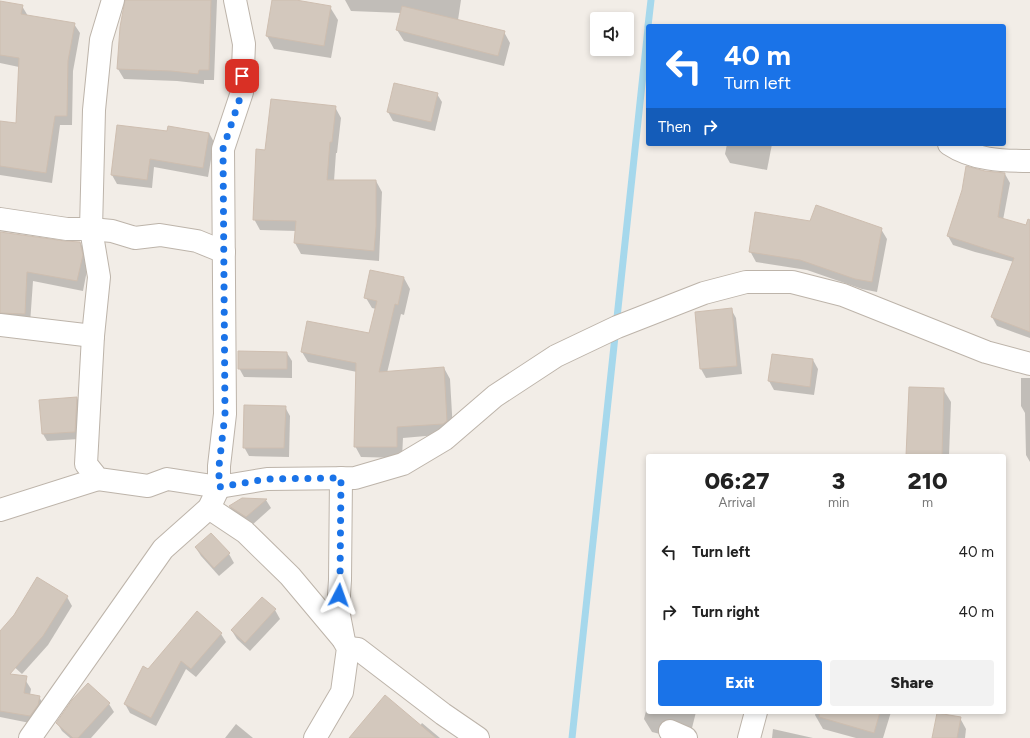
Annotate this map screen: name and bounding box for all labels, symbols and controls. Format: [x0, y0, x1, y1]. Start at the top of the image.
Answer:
map controls [590, 12, 634, 56]
button: sound [590, 12, 634, 56]
text: 40 m [724, 38, 791, 72]
icon: left [658, 40, 710, 92]
pin [225, 59, 259, 93]
icon: arrive [231, 65, 253, 87]
text: Turn left [724, 72, 791, 94]
icon: right [699, 116, 721, 138]
text: Then [658, 118, 691, 136]
text: 06:27 [704, 466, 770, 495]
text: 3 [832, 466, 845, 495]
text: 210 [908, 466, 948, 495]
text: Arrival [719, 495, 755, 510]
text: min [828, 495, 849, 510]
text: m [922, 495, 933, 510]
icon: left [658, 541, 680, 563]
text: Turn left [692, 543, 750, 561]
text: 40 m [959, 543, 994, 561]
position arrow [318, 574, 360, 616]
icon: right [658, 601, 680, 623]
text: Turn right [692, 603, 760, 621]
text: 40 m [959, 603, 994, 621]
button: Exit [658, 660, 822, 706]
button: Share [830, 660, 994, 706]

